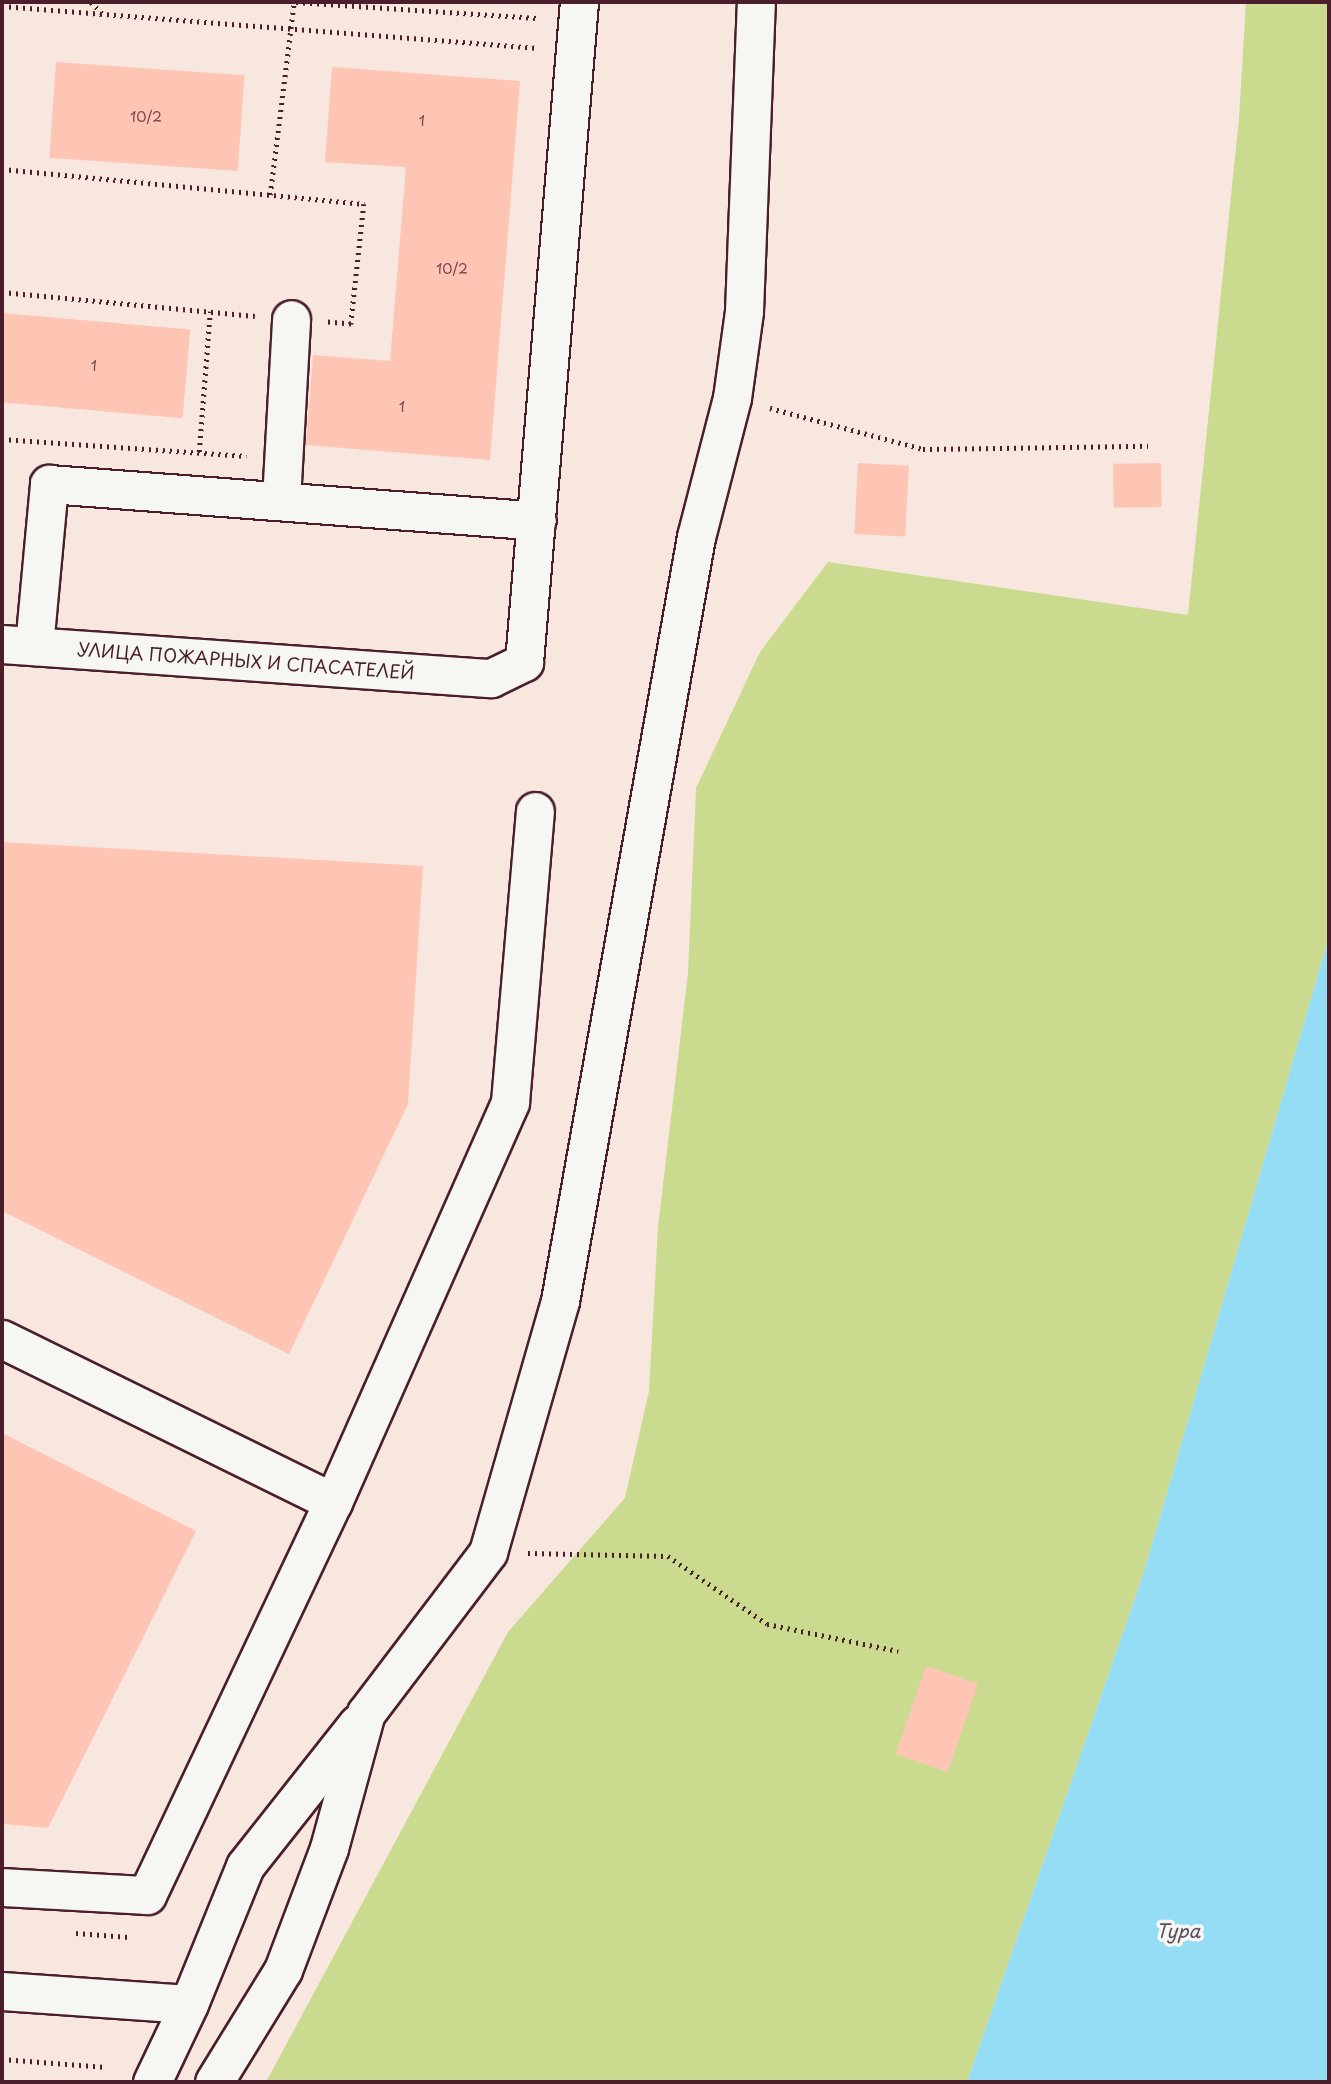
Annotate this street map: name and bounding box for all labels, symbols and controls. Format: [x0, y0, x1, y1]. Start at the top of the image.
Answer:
house number: 10/2 [130, 109, 162, 125]
house number: 1 [419, 113, 425, 129]
house number: 10/2 [436, 261, 468, 277]
house number: 1 [91, 358, 97, 374]
house number: 1 [399, 399, 405, 415]
street label: УЛИЦА ПОЖАРНЫХ И СПАСАТЕЛЕЙ [75, 638, 417, 684]
water label: Тура [1156, 1920, 1200, 1942]

